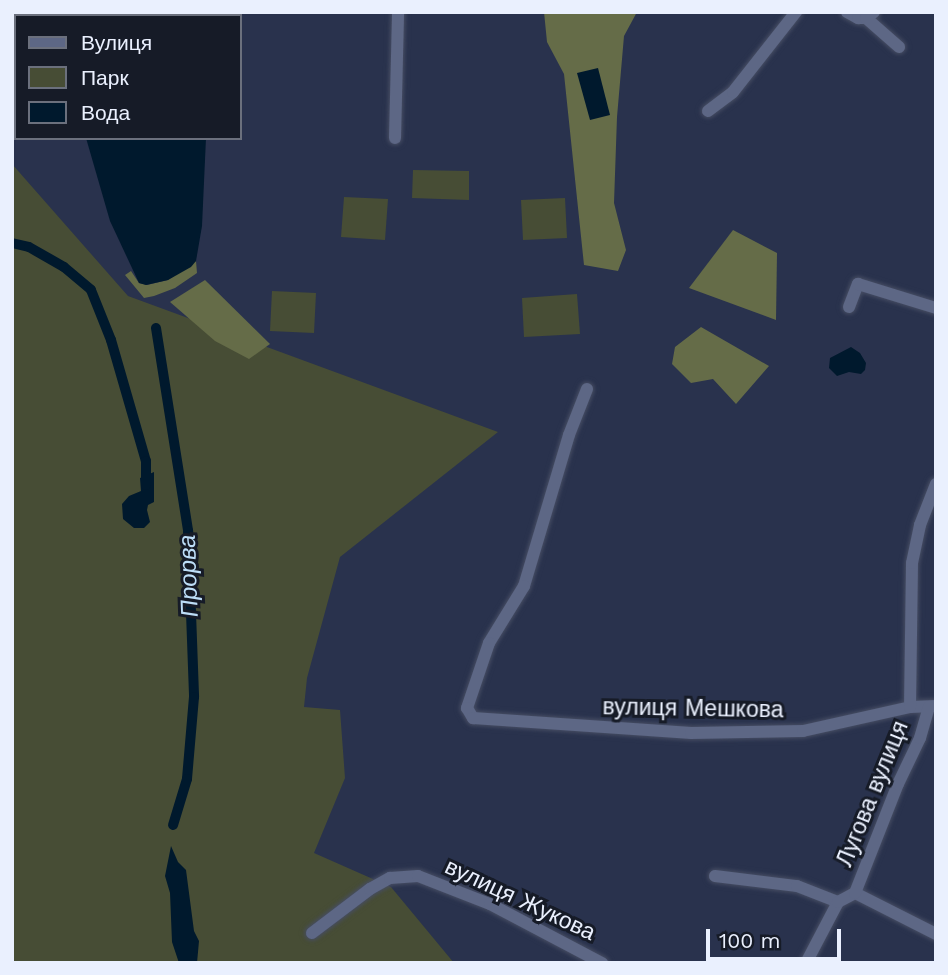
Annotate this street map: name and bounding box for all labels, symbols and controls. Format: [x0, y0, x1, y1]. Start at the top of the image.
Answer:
legend [14, 14, 242, 140]
text: Вулиця [81, 30, 152, 55]
text: Парк [81, 65, 129, 90]
text: Вода [81, 100, 130, 125]
water label: Прорва [173, 534, 205, 618]
street label: вулиця Мешкова [602, 694, 784, 724]
street label: Лугова вулиця [831, 717, 915, 871]
street label: вулиця Жукова [440, 853, 600, 947]
scale bar [710, 916, 845, 960]
text: 100 m [719, 928, 781, 953]

